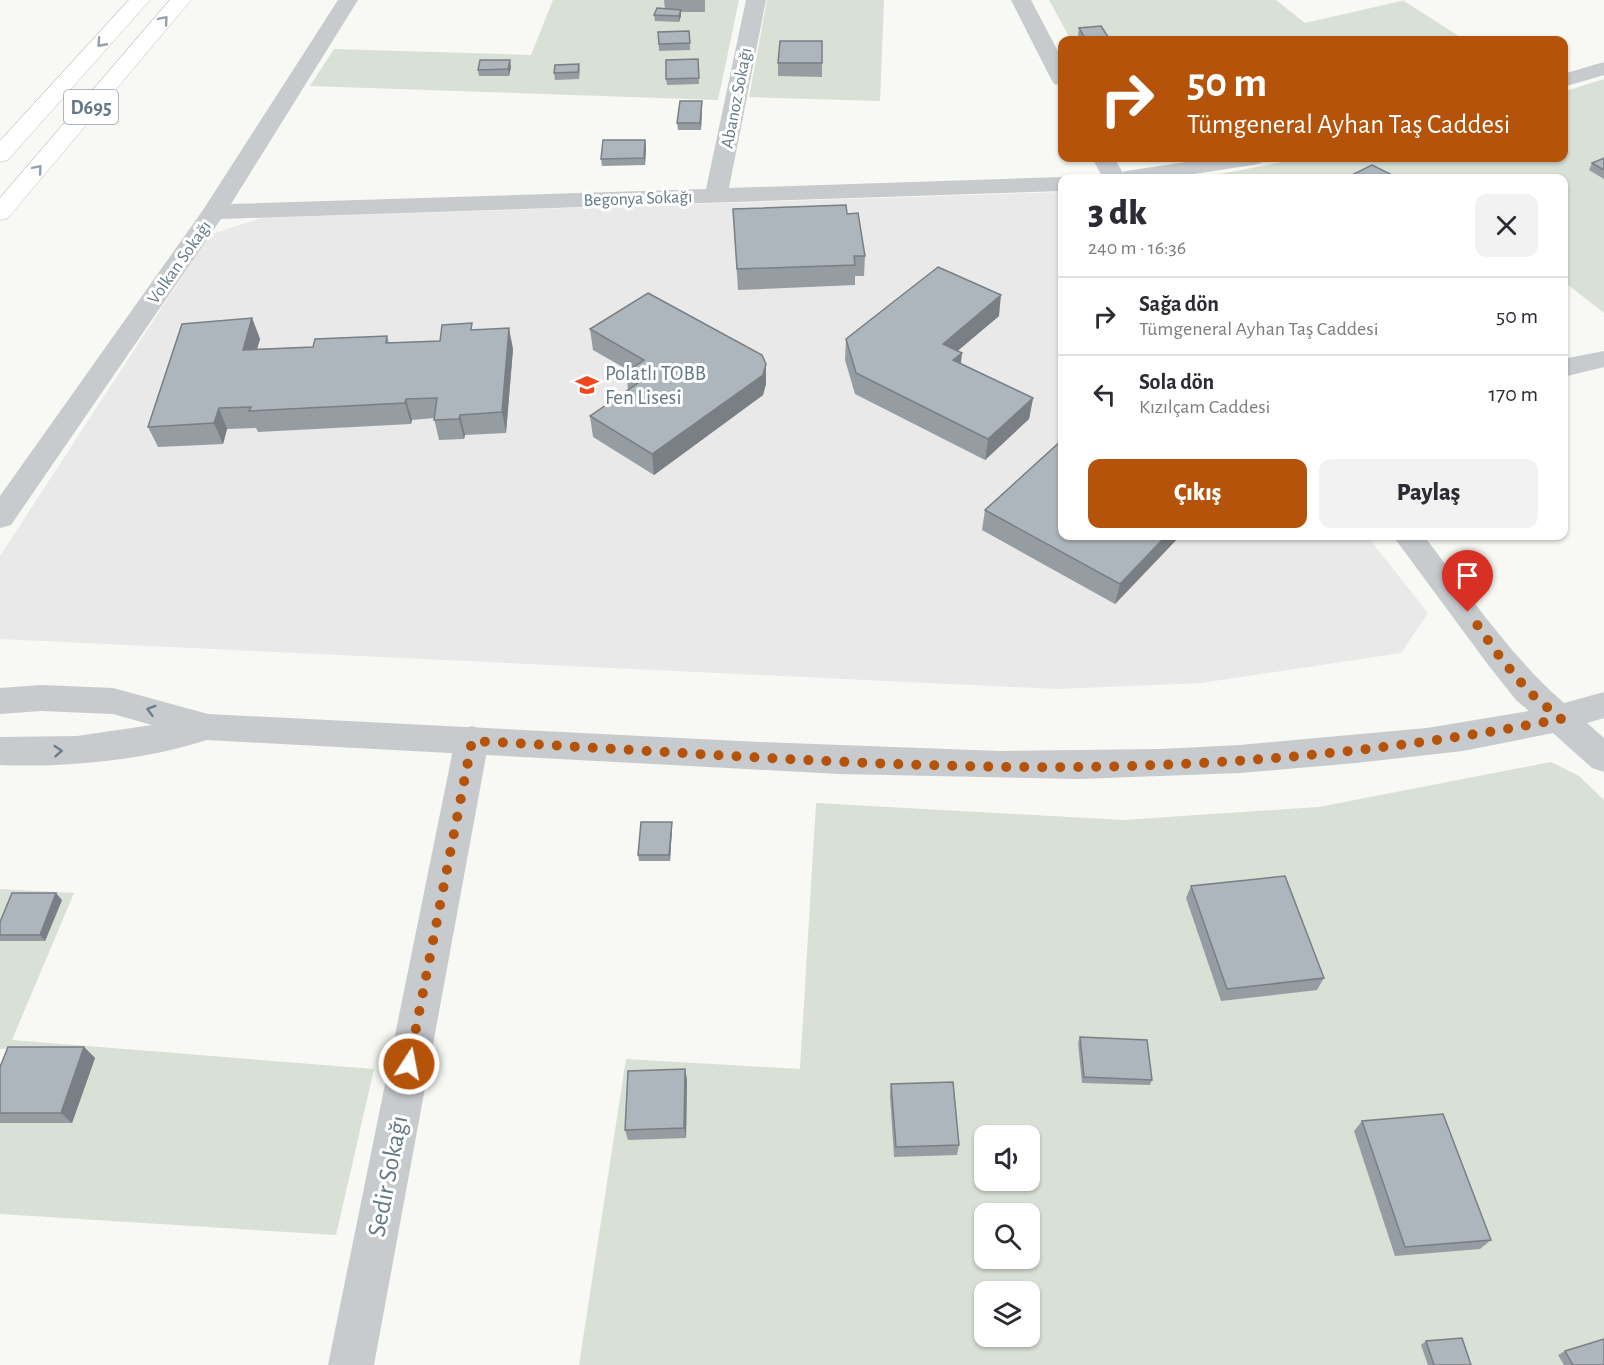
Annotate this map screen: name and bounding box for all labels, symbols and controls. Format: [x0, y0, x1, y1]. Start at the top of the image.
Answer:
one-way arrow [157, 16, 168, 27]
one-way arrow [97, 37, 108, 47]
street label: Abanoz Sokağı [718, 46, 756, 150]
icon: right [1088, 60, 1166, 138]
text: 50 m [1187, 62, 1267, 104]
road number: D695 [64, 90, 118, 124]
text: Tümgeneral Ayhan Taş Caddesi [1187, 111, 1510, 138]
one-way arrow [31, 165, 42, 176]
street label: Begonya Sokağı [583, 188, 693, 210]
button: close [1475, 194, 1538, 257]
text: 3 dk [1088, 195, 1147, 231]
street label: Volkan Sokağı [145, 218, 215, 308]
text: 240 m · 16:36 [1088, 238, 1186, 258]
text: Sağa dön [1139, 293, 1219, 315]
icon: right [1088, 300, 1121, 333]
text: 50 m [1496, 305, 1538, 327]
text: Tümgeneral Ayhan Taş Caddesi [1139, 319, 1379, 339]
place label: Polatlı TOBB Fen Lisesi [605, 363, 706, 408]
text: Sola dön [1139, 371, 1214, 393]
school or university icon: Polatlı TOBB Fen Lisesi [574, 372, 600, 398]
icon: left [1088, 378, 1121, 411]
text: 170 m [1488, 383, 1538, 405]
text: Kızılçam Caddesi [1139, 397, 1270, 417]
button: Çıkış [1088, 459, 1307, 528]
button: Paylaş [1319, 459, 1538, 528]
pin [1442, 550, 1493, 612]
icon: arrive [1451, 559, 1484, 592]
one-way arrow [147, 705, 157, 717]
one-way arrow [54, 745, 63, 758]
position arrow [377, 1032, 441, 1096]
street label: Sedir Sokağı [363, 1113, 412, 1239]
map controls [974, 1125, 1040, 1347]
button: sound [974, 1125, 1040, 1191]
button: search [974, 1203, 1040, 1269]
button: layers [974, 1281, 1040, 1347]

